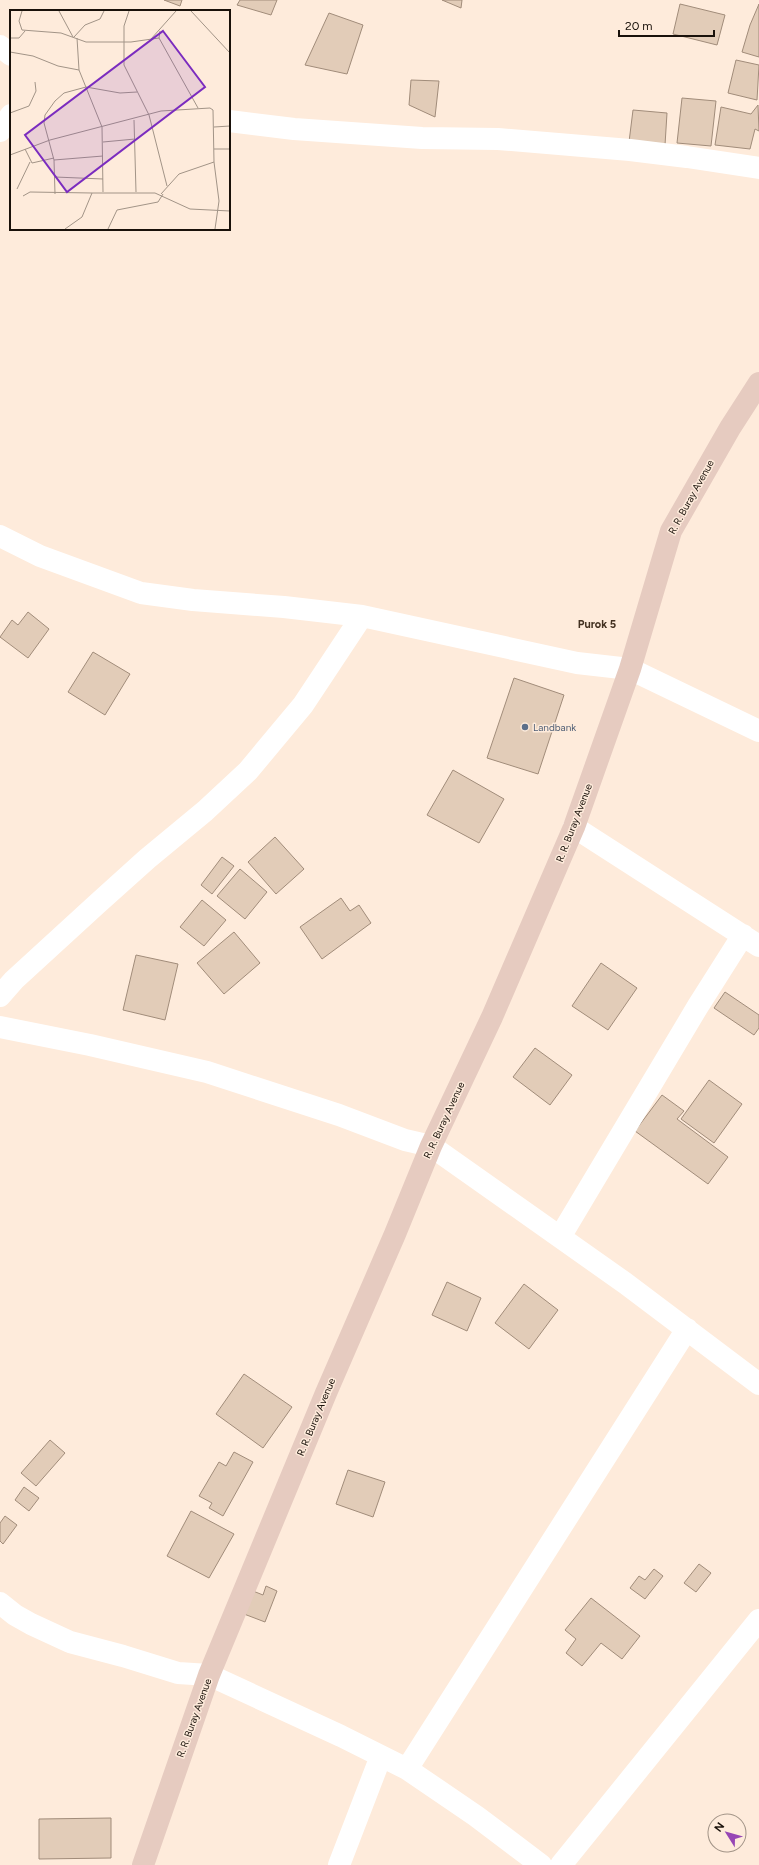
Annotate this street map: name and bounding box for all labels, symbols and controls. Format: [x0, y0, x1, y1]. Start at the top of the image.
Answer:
inset map [10, 10, 230, 230]
scale bar [619, 12, 714, 38]
text: 20 m [625, 19, 653, 33]
street label: R. R. Buray Avenue [665, 457, 717, 537]
district label: Purok 5 [578, 618, 616, 631]
place label: Landbank [533, 721, 576, 734]
marker: Landbank [520, 722, 530, 732]
street label: R. R. Buray Avenue [553, 781, 595, 864]
street label: R. R. Buray Avenue [421, 1079, 468, 1160]
street label: R. R. Buray Avenue [294, 1376, 338, 1458]
street label: R. R. Buray Avenue [174, 1676, 215, 1759]
north arrow [707, 1813, 747, 1853]
text: N [712, 1820, 727, 1835]

